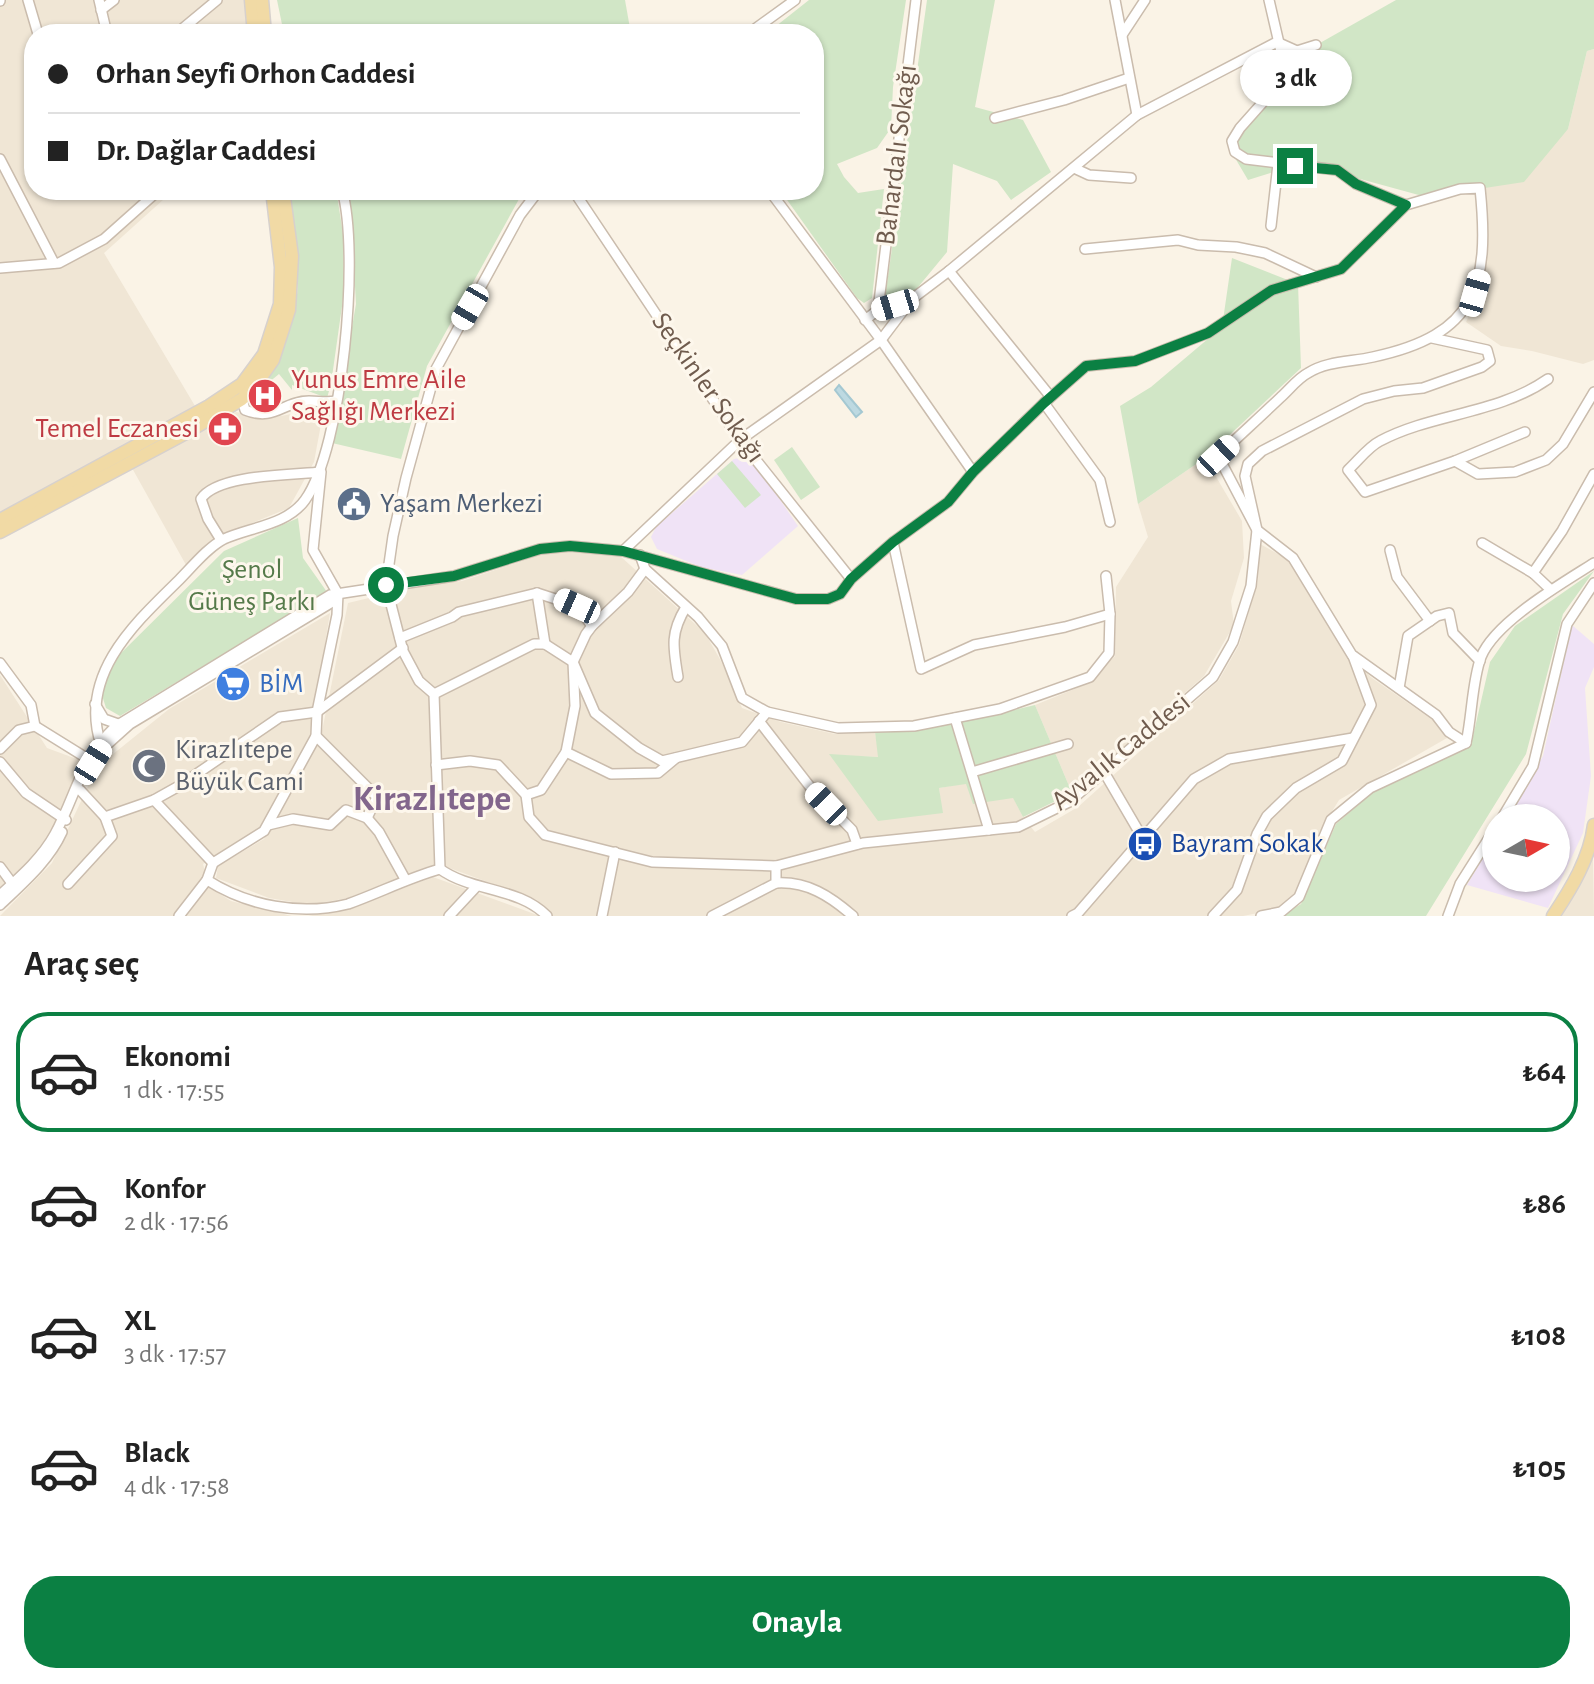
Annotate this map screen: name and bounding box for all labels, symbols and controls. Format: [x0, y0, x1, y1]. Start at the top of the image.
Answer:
callout: 3 dk [1239, 50, 1351, 106]
text: Orhan Seyfi Orhon Caddesi [96, 59, 416, 89]
street label: Bahardalı Sokağı [872, 63, 922, 247]
text: 3 dk [1275, 65, 1317, 91]
text: Dr. Dağlar Caddesi [96, 136, 316, 166]
route end [1277, 148, 1313, 184]
car [1457, 267, 1493, 319]
car [448, 280, 492, 334]
car [869, 287, 921, 323]
street label: Seçkinler Sokağı [646, 308, 770, 468]
place label: Yunus Emre Aile Sağlığı Merkezi [291, 366, 466, 426]
hospital icon: Yunus Emre Aile Sağlığı Merkezi [246, 377, 284, 415]
pharmacy icon: Temel Eczanesi [206, 410, 244, 448]
place label: Temel Eczanesi [35, 415, 199, 443]
car [1192, 431, 1244, 481]
public building icon: Yaşam Merkezi [335, 485, 373, 523]
place label: Yaşam Merkezi [380, 490, 543, 518]
park label: Şenol Güneş Parkı [188, 556, 316, 616]
route start [368, 567, 404, 603]
car [550, 585, 604, 627]
supermarket icon: BİM [214, 665, 252, 703]
place label: BİM [259, 668, 304, 698]
street label: Ayvalık Caddesi [1046, 688, 1196, 816]
car [70, 735, 116, 789]
place label: Kirazlıtepe Büyük Cami [175, 736, 304, 796]
mosque icon: Kirazlıtepe Büyük Cami [130, 747, 168, 785]
car [801, 778, 851, 830]
district label: Kirazlıtepe [353, 781, 511, 817]
north arrow [1482, 804, 1570, 892]
map controls [1482, 804, 1570, 892]
bus stop icon: Bayram Sokak [1126, 825, 1164, 863]
place label: Bayram Sokak [1171, 830, 1324, 858]
text: Araç seç [24, 946, 139, 982]
icon: car [28, 1036, 100, 1108]
text: Ekonomi [124, 1042, 231, 1072]
text: ₺64 [1522, 1057, 1566, 1087]
text: 1 dk · 17:55 [124, 1077, 225, 1103]
icon: car [28, 1168, 100, 1240]
text: Konfor [124, 1174, 206, 1204]
text: ₺86 [1523, 1189, 1566, 1219]
text: 2 dk · 17:56 [124, 1209, 229, 1235]
icon: car [28, 1300, 100, 1372]
text: XL [124, 1306, 156, 1336]
text: ₺108 [1511, 1321, 1566, 1351]
text: 3 dk · 17:57 [124, 1341, 226, 1367]
icon: car [28, 1432, 100, 1504]
text: Black [124, 1438, 190, 1468]
text: ₺105 [1512, 1453, 1566, 1483]
text: 4 dk · 17:58 [124, 1473, 230, 1499]
button: Onayla [24, 1576, 1570, 1668]

